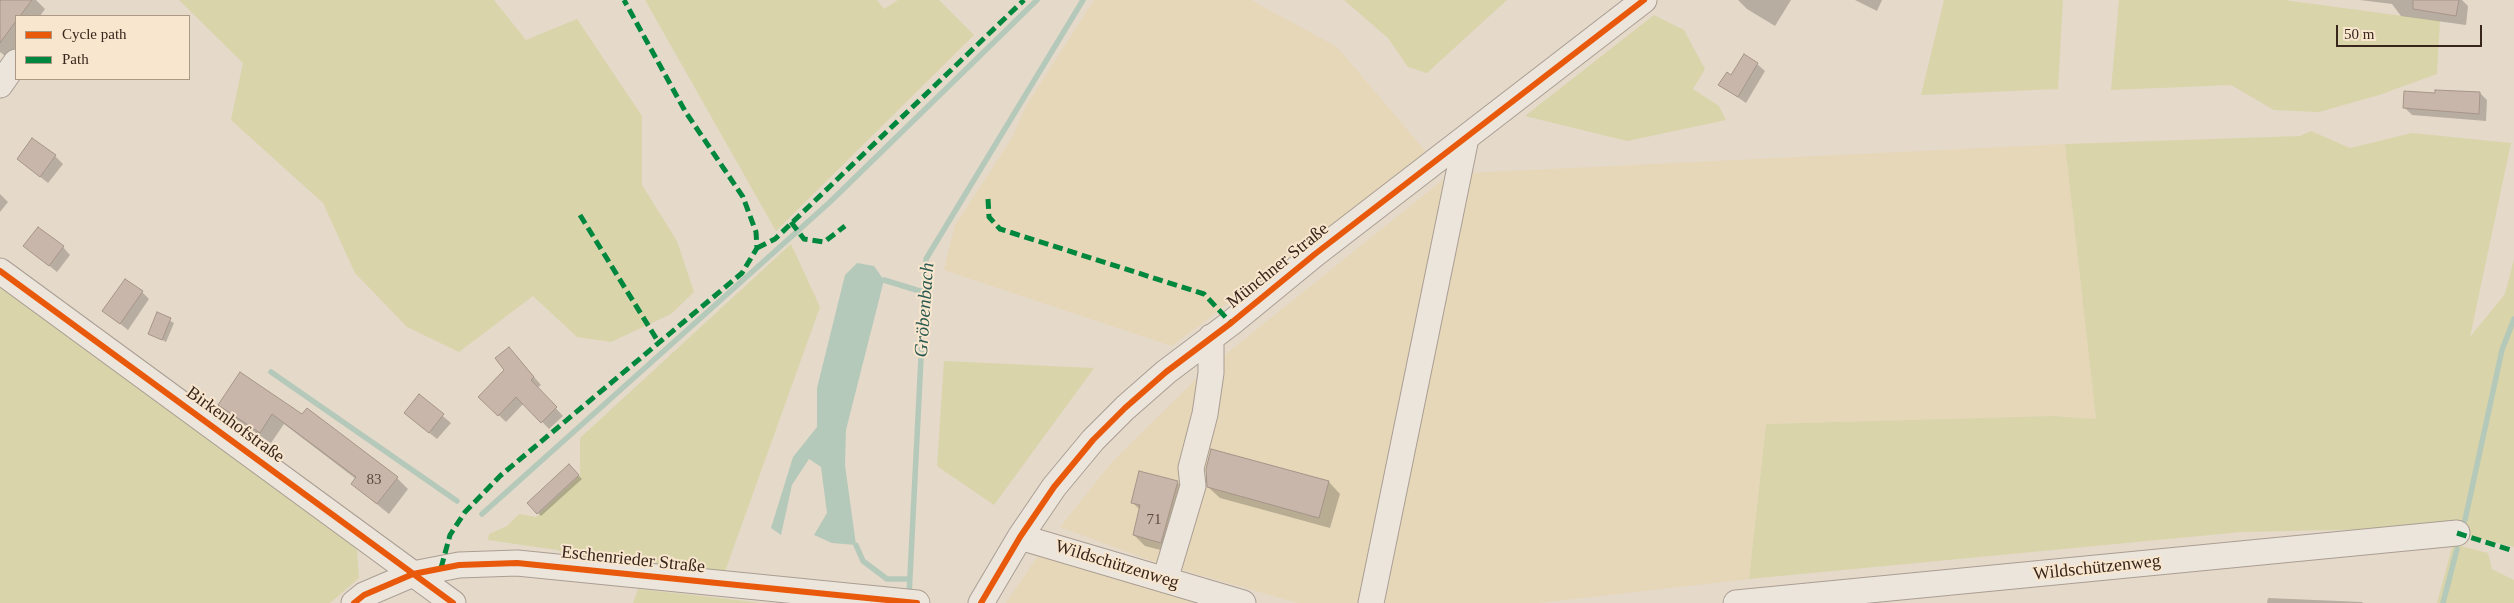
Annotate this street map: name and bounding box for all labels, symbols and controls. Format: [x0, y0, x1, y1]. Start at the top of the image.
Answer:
legend [15, 15, 190, 80]
scale bar [2339, 15, 2485, 47]
text: Cycle path [62, 26, 127, 42]
text: 50 m [2344, 26, 2374, 42]
text: Path [62, 51, 89, 67]
street label: Münchner Straße [1223, 218, 1333, 314]
water label: Gröbenbach [910, 262, 940, 358]
street label: Birkenhofstraße [182, 382, 288, 468]
house number: 83 [366, 471, 382, 489]
house number: 71 [1146, 511, 1162, 529]
street label: Wildschützenweg [1053, 536, 1181, 594]
street label: Eschenrieder Straße [560, 542, 706, 578]
street label: Wildschützenweg [2032, 551, 2162, 585]

